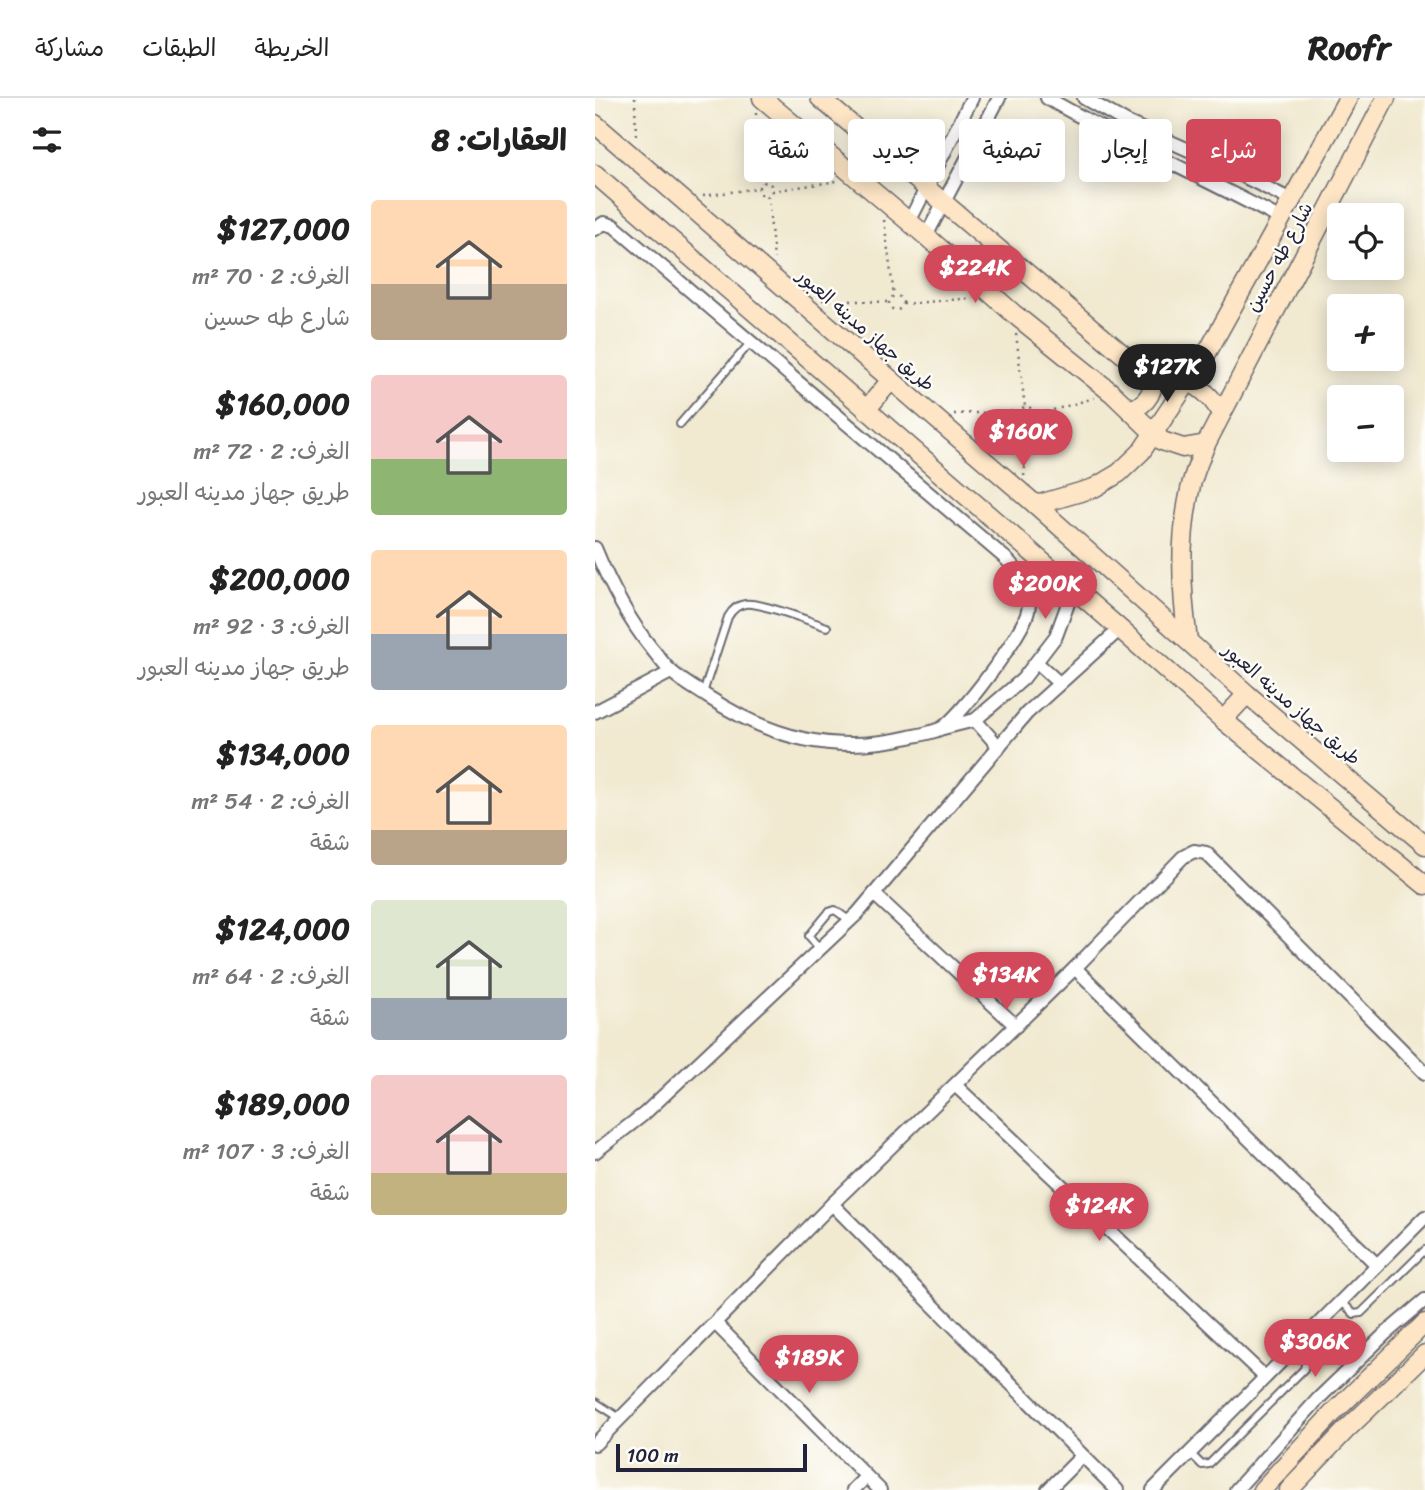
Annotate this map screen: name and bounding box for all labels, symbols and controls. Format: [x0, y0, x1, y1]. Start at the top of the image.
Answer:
text: Roofr [1308, 19, 1390, 77]
text: مشاركة [35, 27, 104, 69]
text: الطبقات [142, 27, 217, 69]
text: الخريطة [255, 27, 329, 69]
text: العقارات: 8 [432, 113, 567, 167]
chip: شقة [744, 119, 834, 182]
chip: جديد [848, 119, 945, 182]
chip: تصفية [959, 119, 1065, 182]
chip: إيجار [1079, 119, 1172, 182]
chip: شراء [1186, 119, 1281, 182]
icon: filters [28, 121, 66, 159]
street label: شارع طه حسين [1236, 196, 1322, 318]
text: $127,000 [218, 202, 350, 256]
map controls [1327, 203, 1404, 462]
button: locate [1327, 203, 1404, 280]
icon: home [427, 228, 511, 312]
pin: $224K [926, 246, 1024, 305]
text: $224K [940, 247, 1010, 288]
text: الغرف: 2 · 70 m² [192, 256, 350, 297]
street label: طريق جهاز مدينه العبور [788, 259, 943, 400]
button: + [1327, 294, 1404, 371]
text: شارع طه حسين [204, 297, 350, 338]
pin: $127K [1118, 344, 1216, 404]
text: $127K [1134, 346, 1200, 387]
text: $160,000 [216, 377, 350, 431]
button: − [1327, 385, 1404, 462]
icon: home [427, 403, 511, 487]
pin: $160K [974, 410, 1072, 469]
text: $160K [990, 411, 1056, 452]
text: الغرف: 2 · 72 m² [194, 431, 350, 472]
text: طريق جهاز مدينه العبور [138, 472, 350, 513]
text: $200,000 [210, 552, 350, 606]
pin: $200K [996, 561, 1094, 621]
text: $200K [1009, 563, 1081, 604]
icon: home [427, 578, 511, 662]
text: الغرف: 3 · 92 m² [193, 606, 350, 647]
street label: طريق جهاز مدينه العبور [1214, 633, 1369, 774]
text: طريق جهاز مدينه العبور [138, 647, 350, 688]
text: $134,000 [217, 727, 350, 781]
icon: home [427, 753, 511, 837]
text: الغرف: 2 · 54 m² [192, 781, 350, 822]
text: شقة [310, 822, 350, 863]
text: $124,000 [216, 902, 350, 956]
icon: home [427, 928, 511, 1012]
pin: $134K [957, 953, 1055, 1012]
text: $134K [973, 954, 1039, 995]
text: الغرف: 2 · 64 m² [192, 956, 350, 997]
text: شقة [310, 997, 350, 1038]
text: $189,000 [215, 1077, 350, 1131]
icon: home [427, 1103, 511, 1187]
text: الغرف: 3 · 107 m² [183, 1131, 350, 1172]
text: شقة [310, 1172, 350, 1213]
pin: $124K [1050, 1184, 1148, 1243]
text: $124K [1066, 1185, 1132, 1226]
pin: $306K [1266, 1320, 1364, 1379]
text: $306K [1280, 1321, 1350, 1362]
pin: $189K [760, 1336, 858, 1395]
text: $189K [775, 1337, 843, 1378]
text: 100 m [627, 1439, 679, 1472]
scale bar [616, 1441, 807, 1473]

